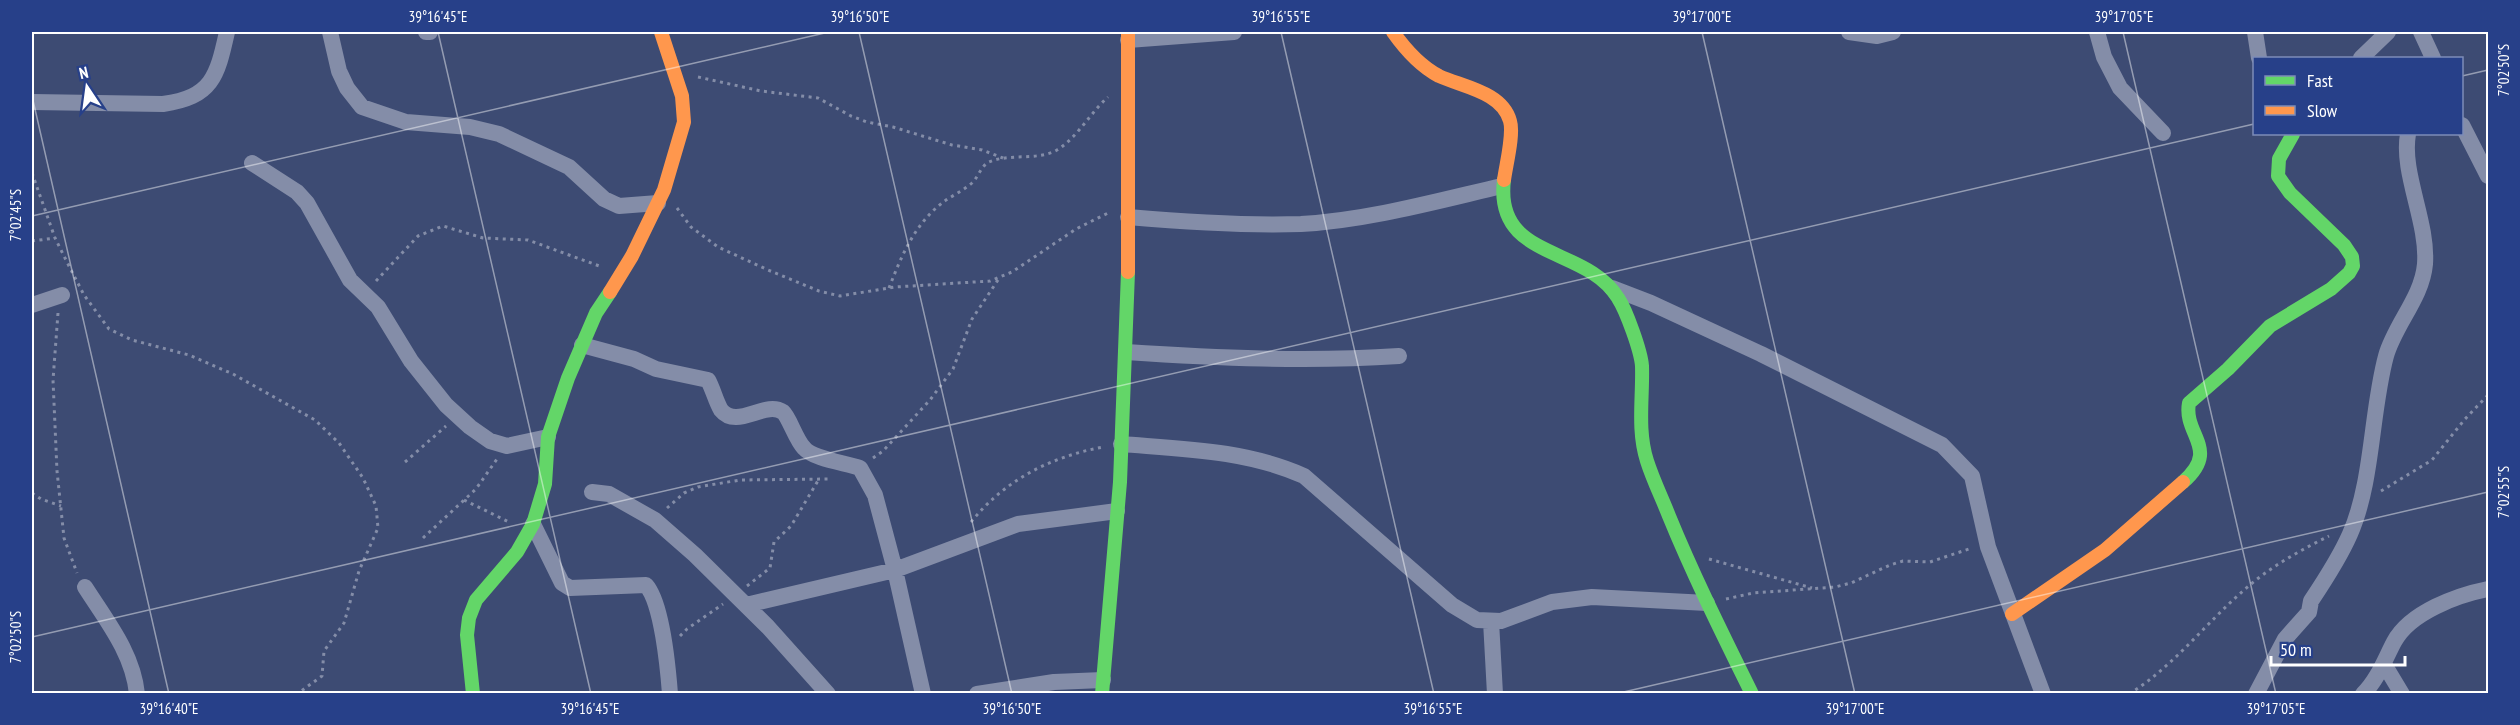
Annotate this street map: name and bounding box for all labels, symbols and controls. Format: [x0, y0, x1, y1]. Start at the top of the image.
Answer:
text: 39°16'45"E [408, 7, 468, 26]
text: 39°16'50"E [830, 7, 890, 26]
text: 39°16'55"E [1251, 7, 1311, 26]
text: 39°17'00"E [1672, 7, 1732, 26]
text: 39°17'05"E [2094, 7, 2154, 26]
text: 7°02'50"S [2494, 44, 2513, 96]
north arrow [57, 57, 117, 117]
legend [2253, 57, 2463, 135]
text: N [77, 62, 90, 83]
text: Fast [2307, 69, 2333, 92]
text: Slow [2307, 99, 2338, 122]
text: 7°02'45"S [6, 189, 25, 241]
text: 7°02'55"S [2494, 466, 2513, 518]
text: 7°02'50"S [6, 611, 25, 663]
scale bar [2271, 629, 2404, 667]
text: 50 m [2280, 638, 2312, 661]
text: 39°16'40"E [139, 699, 199, 718]
text: 39°16'45"E [560, 699, 620, 718]
text: 39°16'50"E [982, 699, 1042, 718]
text: 39°16'55"E [1403, 699, 1463, 718]
text: 39°17'00"E [1825, 699, 1885, 718]
text: 39°17'05"E [2246, 699, 2306, 718]

